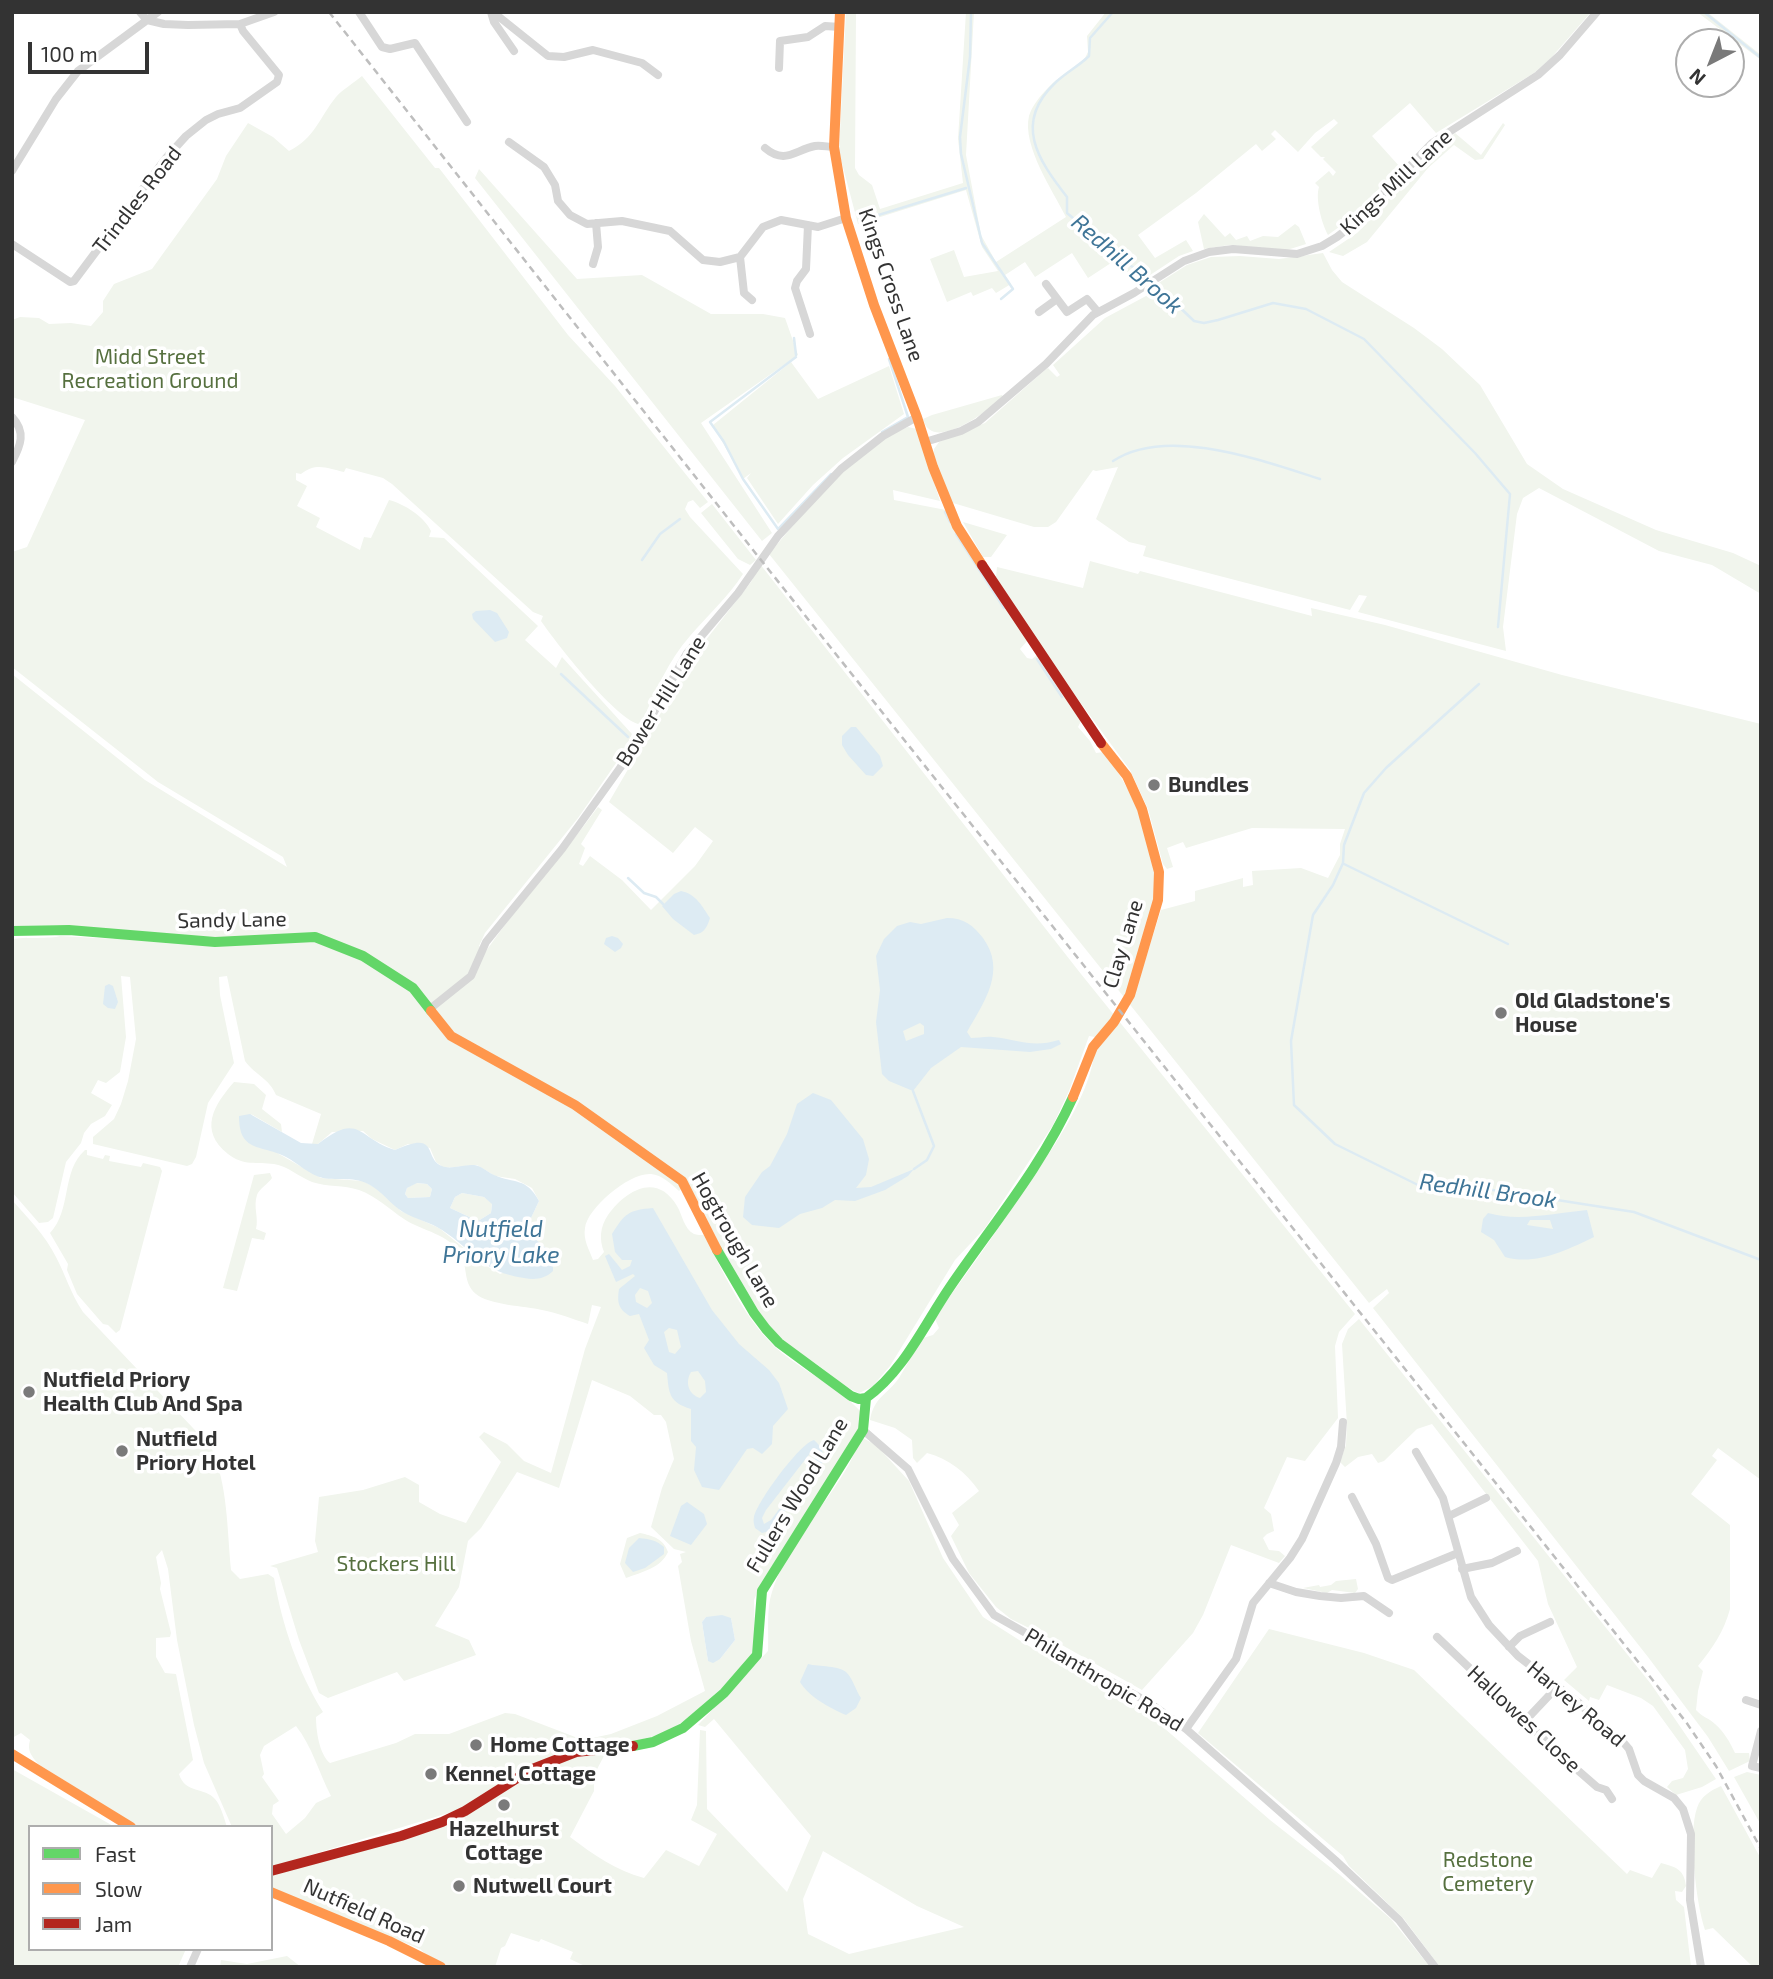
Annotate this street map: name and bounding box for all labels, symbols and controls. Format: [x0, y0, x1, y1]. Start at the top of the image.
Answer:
scale bar [32, 28, 152, 72]
north arrow [1675, 28, 1745, 98]
text: 100 m [41, 41, 98, 66]
text: N [1684, 64, 1710, 91]
street label: Kings Mill Lane [1335, 124, 1457, 240]
street label: Trindles Road [87, 141, 187, 259]
street label: Kings Cross Lane [853, 205, 929, 365]
water label: Redhill Brook [1066, 208, 1188, 320]
park label: Midd Street Recreation Ground [62, 344, 238, 394]
street label: Bower Hill Lane [611, 631, 711, 771]
place label: Bundles [1168, 772, 1249, 798]
marker: Bundles [1146, 777, 1162, 793]
street label: Clay Lane [1098, 897, 1148, 991]
street label: Sandy Lane [177, 906, 287, 934]
place label: Old Gladstone's House [1515, 988, 1670, 1038]
marker: Old Gladstone's House [1493, 1005, 1509, 1021]
street label: Hogtrough Lane [686, 1168, 784, 1312]
water label: Redhill Brook [1418, 1168, 1558, 1214]
water label: Nutfield Priory Lake [442, 1215, 560, 1269]
place label: Nutfield Priory Health Club And Spa [43, 1367, 243, 1417]
marker: Nutfield Priory Health Club And Spa [21, 1384, 37, 1400]
street label: Fullers Wood Lane [741, 1413, 853, 1577]
place label: Nutfield Priory Hotel [136, 1426, 256, 1476]
marker: Nutfield Priory Hotel [114, 1443, 130, 1459]
park label: Stockers Hill [337, 1551, 455, 1577]
street label: Philanthropic Road [1020, 1623, 1188, 1737]
street label: Harvey Road [1522, 1656, 1630, 1752]
street label: Hallowes Close [1462, 1660, 1586, 1778]
place label: Home Cottage [490, 1732, 630, 1758]
marker: Home Cottage [468, 1737, 484, 1753]
place label: Kennel Cottage [445, 1761, 596, 1787]
marker: Kennel Cottage [423, 1766, 439, 1782]
marker: Hazelhurst Cottage [496, 1797, 512, 1813]
place label: Hazelhurst Cottage [449, 1816, 559, 1866]
legend [28, 1825, 273, 1951]
text: Fast [95, 1841, 136, 1866]
park label: Redstone Cemetery [1442, 1847, 1534, 1897]
street label: Nutfield Road [299, 1873, 429, 1949]
place label: Nutwell Court [473, 1873, 612, 1899]
text: Slow [95, 1876, 142, 1901]
marker: Nutwell Court [451, 1878, 467, 1894]
text: Jam [95, 1911, 132, 1936]

